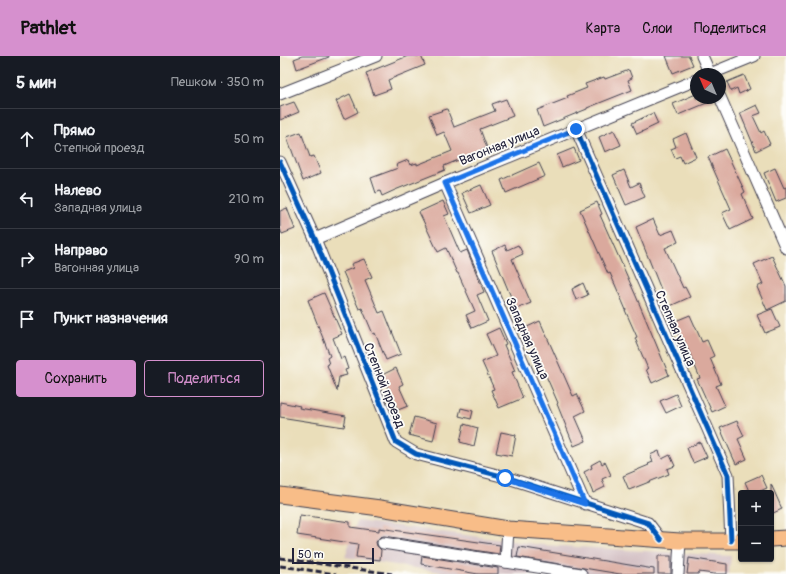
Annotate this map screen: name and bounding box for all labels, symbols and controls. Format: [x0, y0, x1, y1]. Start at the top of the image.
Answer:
text: Pathlet [20, 16, 76, 40]
text: Карта [586, 20, 620, 37]
text: Слои [642, 20, 672, 37]
text: Поделиться [694, 20, 766, 37]
north arrow [690, 68, 726, 104]
text: 5 мин [16, 72, 56, 93]
text: Пешком · 350 m [171, 74, 264, 90]
route end [567, 120, 585, 138]
text: Прямо [54, 121, 95, 140]
street label: Вагонная улица [457, 123, 542, 169]
icon: ahead [16, 128, 38, 150]
text: 50 m [234, 131, 264, 147]
text: Степной проезд [54, 140, 144, 156]
text: Налево [54, 181, 101, 200]
icon: left [16, 188, 38, 210]
text: 210 m [228, 191, 264, 207]
text: Западная улица [54, 200, 142, 216]
text: Направо [54, 241, 108, 260]
icon: right [16, 248, 38, 270]
text: 90 m [234, 251, 264, 267]
text: Вагонная улица [54, 260, 139, 276]
street label: Степная улица [651, 288, 699, 369]
street label: Западная улица [502, 295, 552, 382]
icon: arrive [16, 308, 38, 330]
text: Пункт назначения [54, 309, 168, 328]
street label: Степной проезд [360, 341, 408, 430]
button: Сохранить [16, 360, 136, 397]
button: Поделиться [144, 360, 264, 397]
route start [496, 469, 514, 487]
map controls [738, 490, 774, 562]
button: + [738, 490, 774, 526]
button: − [738, 526, 774, 562]
scale bar [292, 546, 374, 565]
text: 50 m [298, 548, 324, 561]

